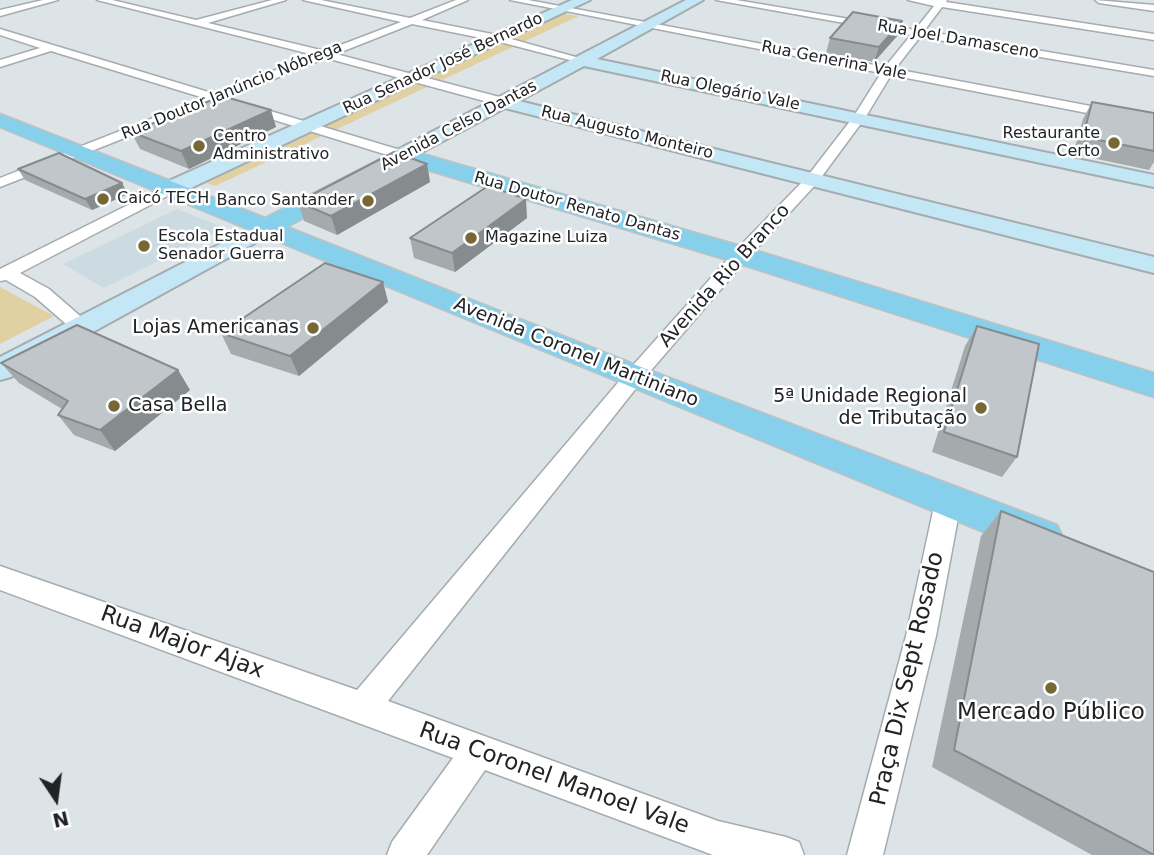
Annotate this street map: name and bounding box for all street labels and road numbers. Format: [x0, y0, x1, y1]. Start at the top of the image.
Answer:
street label: Rua Senador José Bernardo [340, 9, 546, 119]
street label: Rua Joel Damasceno [876, 16, 1040, 64]
street label: Rua Doutor Janúncio Nóbrega [119, 38, 345, 144]
street label: Rua Generina Vale [760, 38, 908, 84]
street label: Rua Olegário Vale [659, 67, 801, 115]
street label: Avenida Celso Dantas [378, 77, 540, 175]
street label: Rua Augusto Monteiro [539, 102, 715, 164]
street label: Rua Doutor Renato Dantas [472, 168, 682, 246]
street label: Avenida Rio Branco [655, 200, 795, 352]
street label: Avenida Coronel Martiniano [450, 293, 702, 413]
street label: Praça Dix Sept Rosado [865, 549, 951, 809]
street label: Rua Major Ajax [97, 601, 267, 685]
street label: Rua Coronel Manoel Vale [415, 717, 693, 841]

